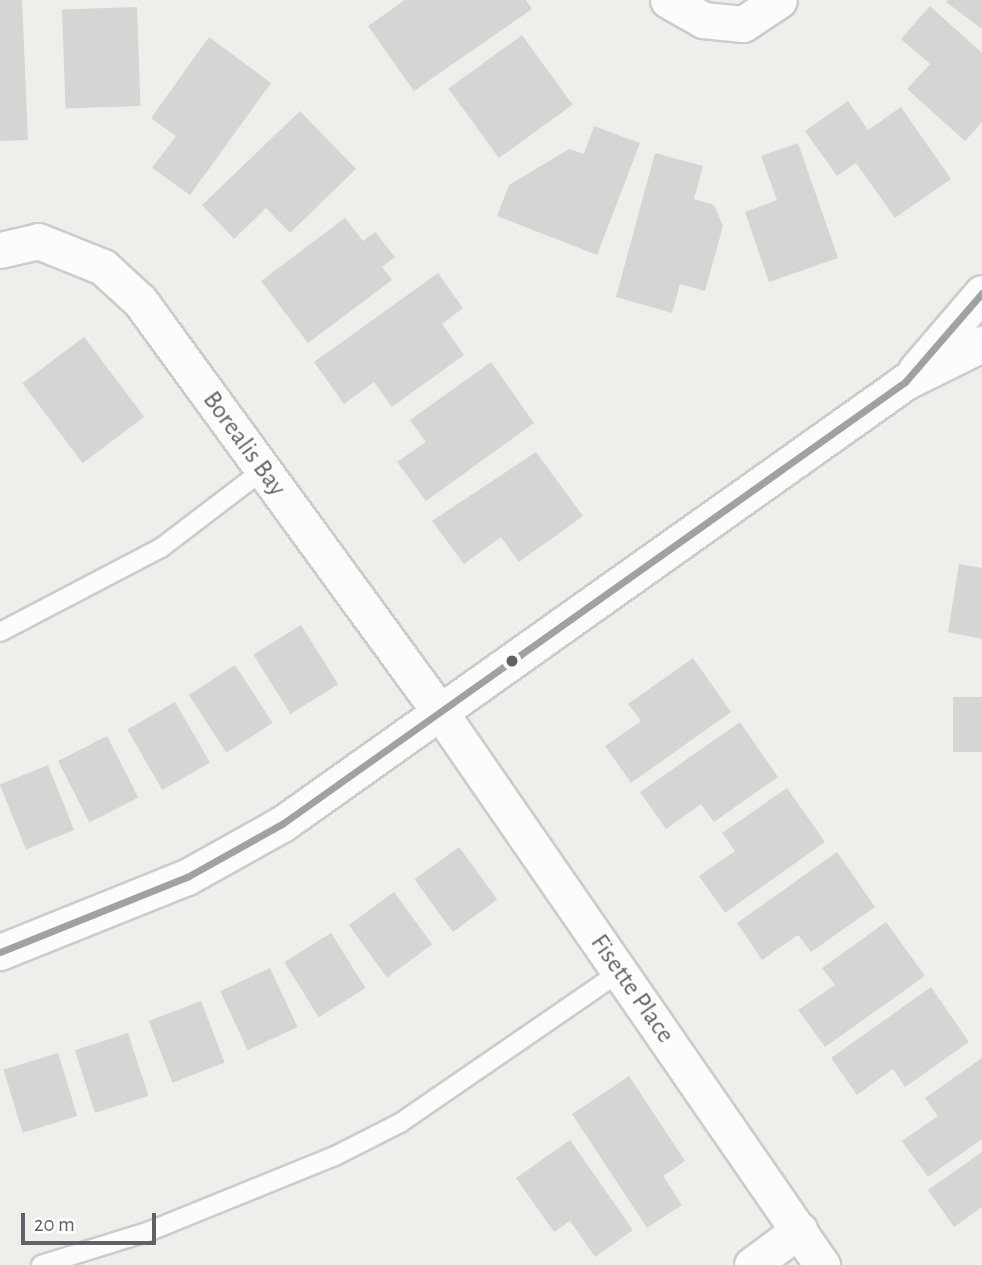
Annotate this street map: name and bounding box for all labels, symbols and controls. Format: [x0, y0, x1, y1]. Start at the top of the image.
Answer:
street label: Borealis Bay [196, 386, 292, 502]
unlabelled marker [505, 654, 519, 668]
street label: Fisette Place [583, 929, 681, 1049]
scale bar [24, 1198, 159, 1242]
text: 20 m [34, 1214, 75, 1235]

